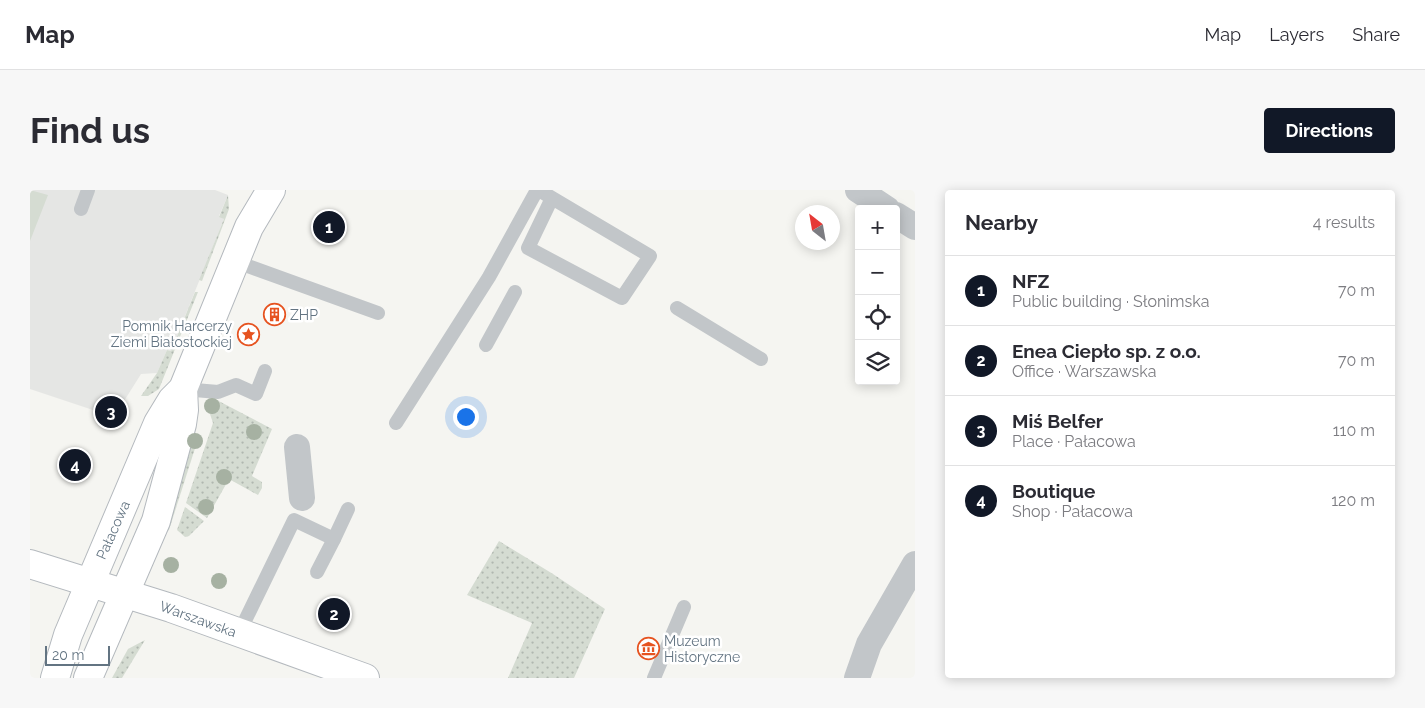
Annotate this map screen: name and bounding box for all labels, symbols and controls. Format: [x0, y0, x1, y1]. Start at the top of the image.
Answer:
text: Map [25, 20, 75, 49]
text: Map [1205, 24, 1241, 45]
text: Layers [1269, 24, 1324, 45]
text: Share [1352, 24, 1400, 45]
button: Directions [1264, 108, 1395, 153]
text: Find us [30, 110, 150, 151]
north arrow [795, 205, 840, 250]
map controls [855, 205, 900, 385]
button: + [855, 205, 900, 250]
pin: 1 [313, 208, 345, 246]
text: Nearby [965, 210, 1038, 235]
text: 4 results [1313, 213, 1375, 232]
button: − [855, 250, 900, 295]
text: NFZ [1012, 270, 1049, 292]
text: 1 [977, 281, 985, 300]
text: 70 m [1338, 281, 1375, 300]
text: Public building · Słonimska [1012, 292, 1209, 311]
button: locate [855, 295, 900, 340]
building icon: ZHP [262, 303, 286, 327]
place label: ZHP [290, 307, 318, 323]
place label: Pomnik Harcerzy Ziemi Białostockiej [111, 318, 232, 350]
place icon: Pomnik Harcerzy Ziemi Białostockiej [236, 322, 260, 346]
button: layers [855, 340, 900, 385]
text: Enea Ciepło sp. z o.o. [1012, 340, 1201, 362]
text: 2 [976, 351, 986, 370]
text: 70 m [1338, 351, 1375, 370]
text: Office · Warszawska [1012, 362, 1156, 381]
pin: 3 [95, 393, 127, 431]
your location [453, 404, 479, 430]
text: Miś Belfer [1012, 410, 1103, 432]
text: 3 [977, 421, 985, 440]
text: 110 m [1333, 421, 1375, 440]
text: Place · Pałacowa [1012, 432, 1136, 451]
pin: 4 [59, 446, 91, 484]
text: Boutique [1012, 480, 1095, 502]
text: 4 [976, 491, 986, 510]
text: 120 m [1331, 491, 1375, 510]
street label: Pałacowa [93, 498, 133, 562]
text: Shop · Pałacowa [1012, 502, 1133, 521]
pin: 2 [318, 595, 350, 633]
street label: Warszawska [157, 598, 239, 640]
place label: Muzeum Historyczne [664, 633, 740, 665]
museum icon: Muzeum Historyczne [636, 637, 660, 661]
scale bar [45, 643, 110, 666]
text: 20 m [52, 647, 84, 663]

